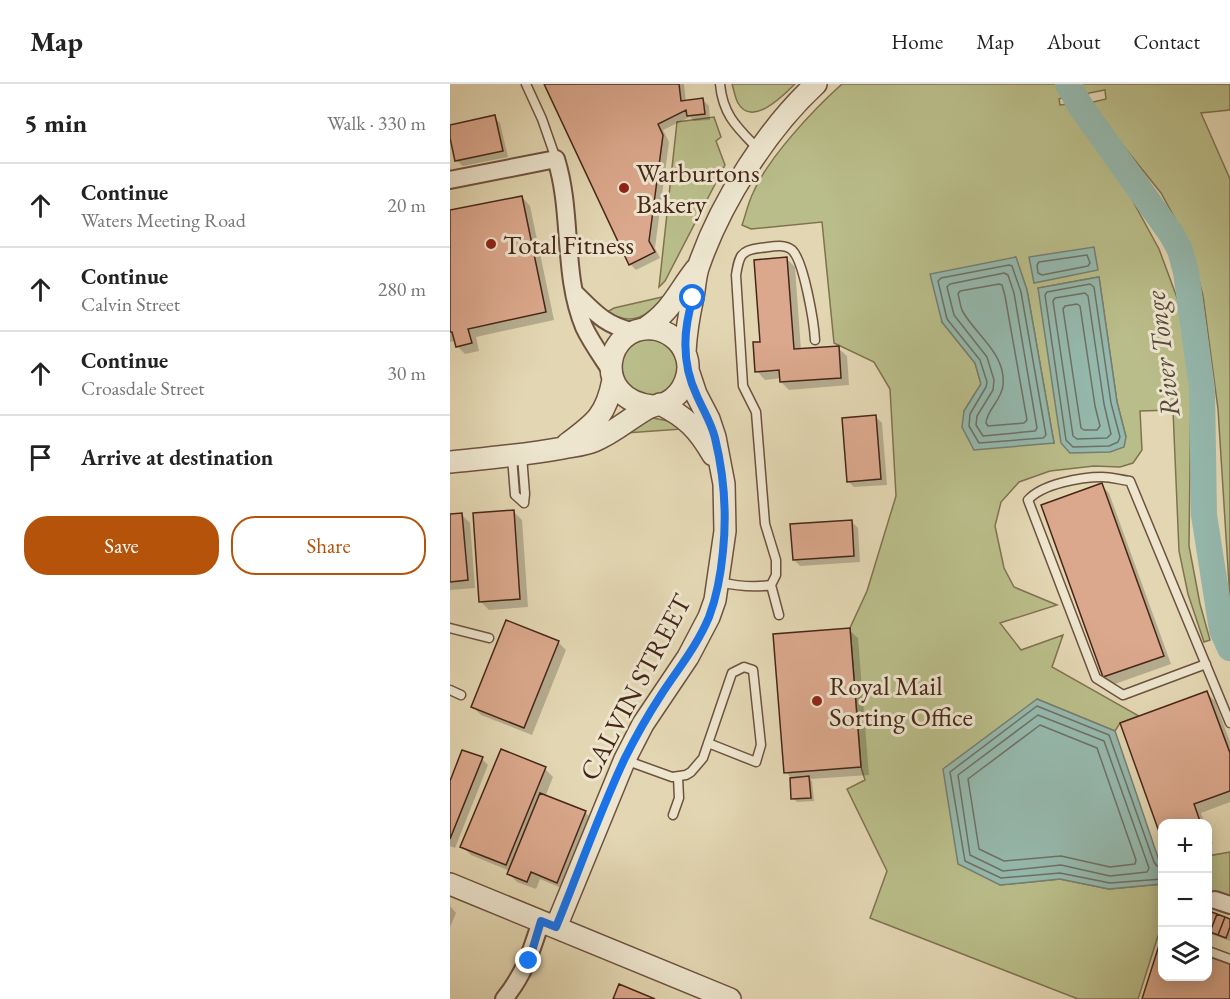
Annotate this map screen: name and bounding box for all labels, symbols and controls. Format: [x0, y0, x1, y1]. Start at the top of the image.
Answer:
text: Map [30, 23, 83, 59]
text: Home [891, 28, 943, 55]
text: Map [976, 28, 1014, 55]
text: About [1047, 28, 1100, 55]
text: Contact [1133, 28, 1200, 55]
text: 5 min [24, 106, 87, 140]
text: Walk · 330 m [327, 110, 426, 136]
place label: Warburtons Bakery [636, 155, 760, 221]
text: Continue [81, 178, 168, 207]
marker: Warburtons Bakery [617, 181, 631, 195]
icon: ahead [24, 189, 57, 222]
text: 20 m [387, 192, 426, 218]
text: Waters Meeting Road [81, 207, 246, 233]
place label: Total Fitness [503, 227, 634, 262]
marker: Total Fitness [484, 237, 498, 251]
text: Continue [81, 262, 168, 291]
icon: ahead [24, 273, 57, 306]
text: 280 m [378, 276, 426, 302]
route start [679, 284, 705, 310]
water label: River Tonge [1136, 288, 1188, 419]
text: Calvin Street [81, 291, 180, 317]
text: Continue [81, 346, 168, 375]
icon: ahead [24, 357, 57, 390]
text: 30 m [387, 360, 426, 386]
text: Croasdale Street [81, 375, 204, 401]
icon: arrive [24, 441, 57, 474]
text: Arrive at destination [81, 443, 273, 472]
button: Save [24, 516, 219, 575]
button: Share [231, 516, 426, 575]
street label: CALVIN STREET [571, 587, 699, 786]
place label: Royal Mail Sorting Office [829, 668, 973, 734]
marker: Royal Mail Sorting Office [810, 694, 824, 708]
map controls [1158, 819, 1212, 981]
button: + [1158, 819, 1212, 873]
button: − [1158, 873, 1212, 927]
button: layers [1158, 927, 1212, 981]
route end [515, 947, 541, 973]

